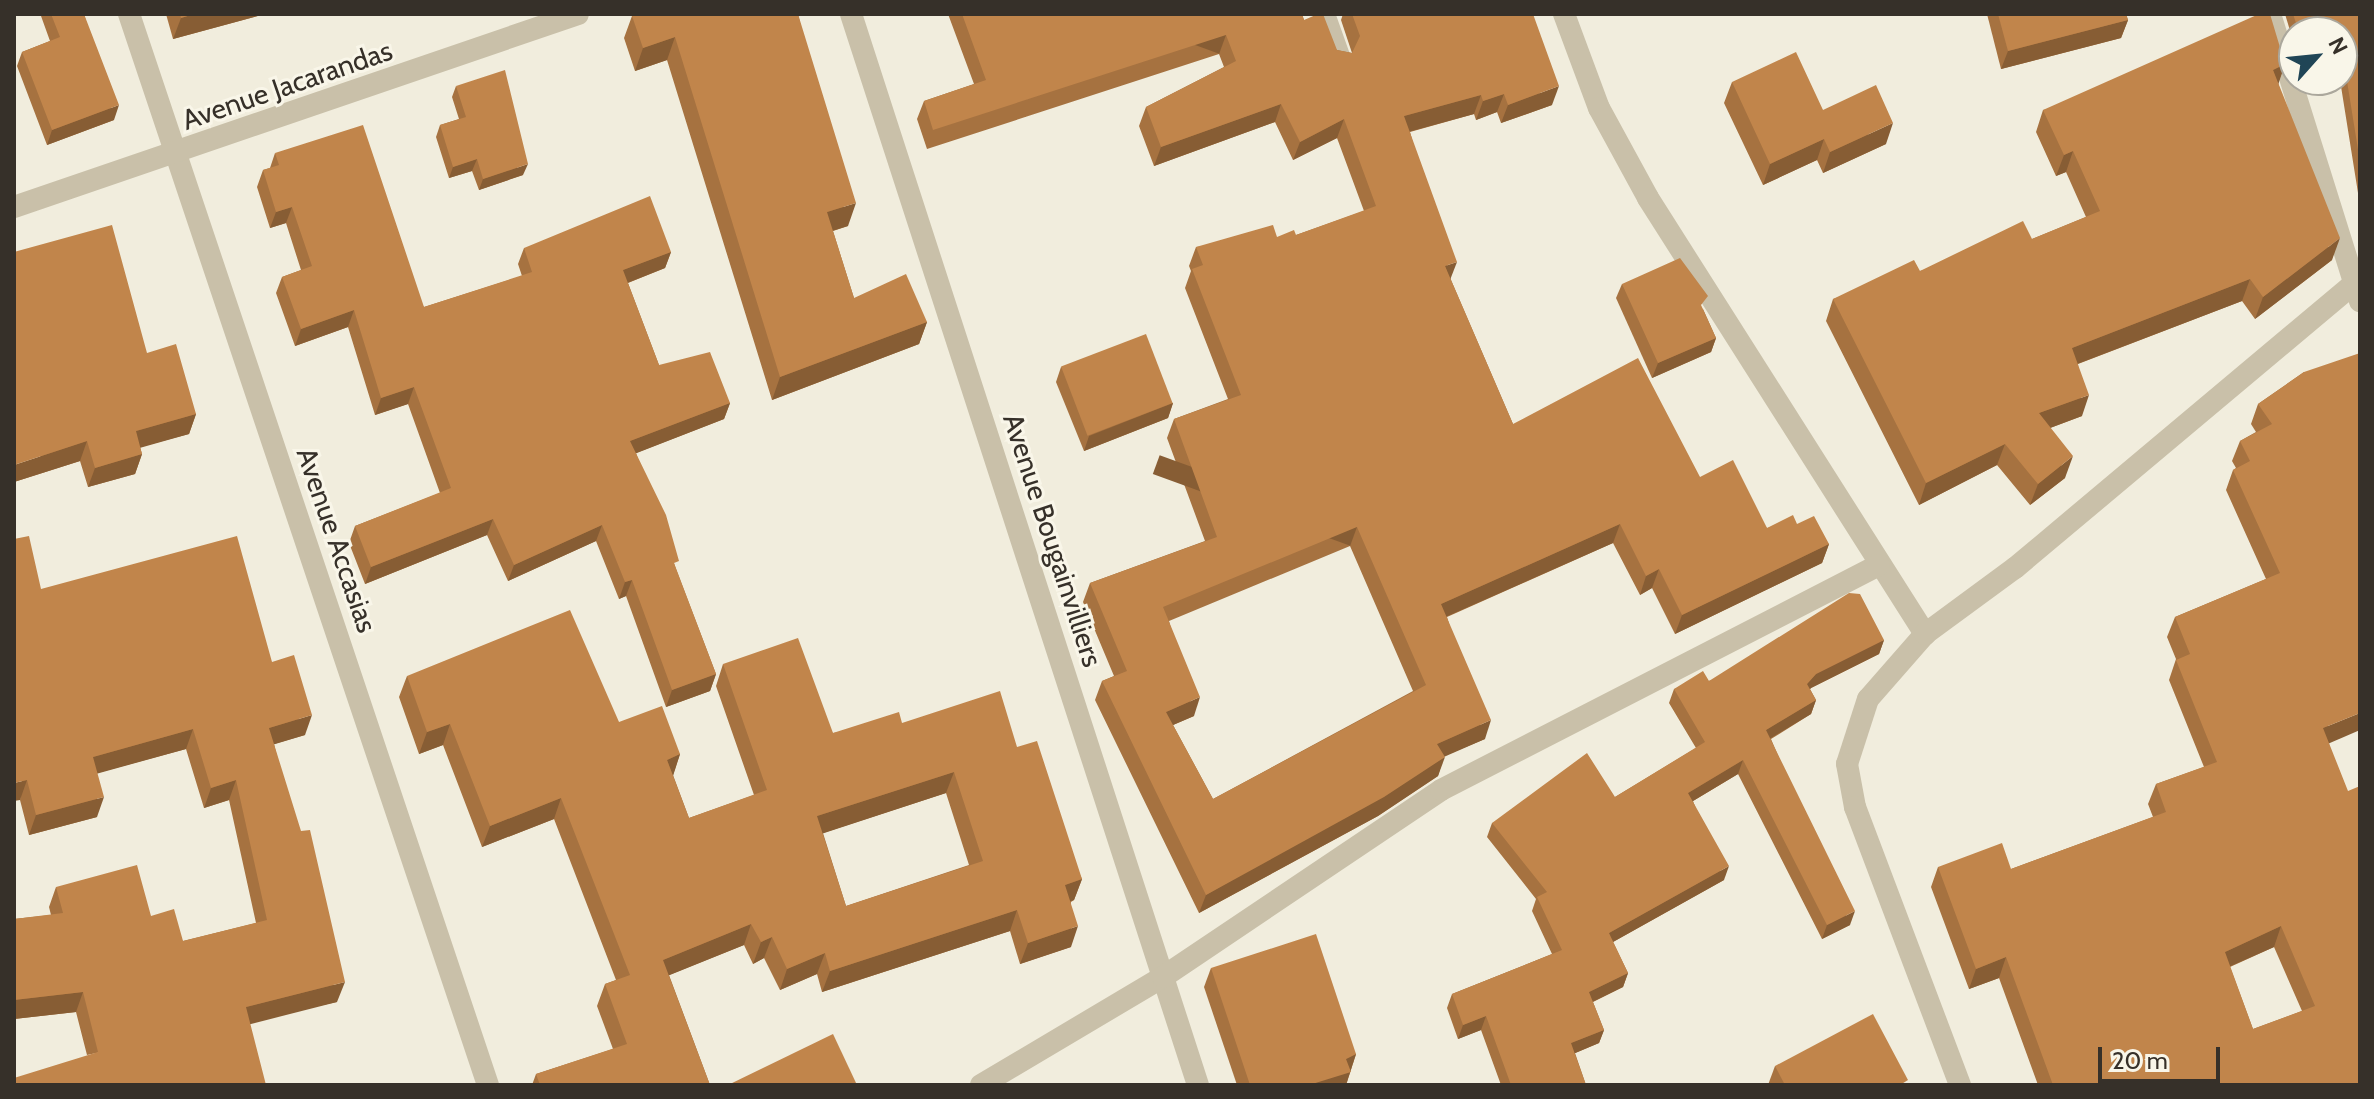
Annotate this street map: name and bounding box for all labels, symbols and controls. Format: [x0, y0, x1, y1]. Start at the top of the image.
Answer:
north arrow [2278, 16, 2358, 96]
street label: Avenue Jacarandas [178, 33, 396, 137]
text: N [2322, 33, 2354, 59]
street label: Avenue Bougainvilliers [996, 409, 1110, 671]
street label: Avenue Accasias [290, 443, 384, 637]
scale bar [2102, 1031, 2224, 1081]
text: 20 m [2112, 1046, 2168, 1075]

